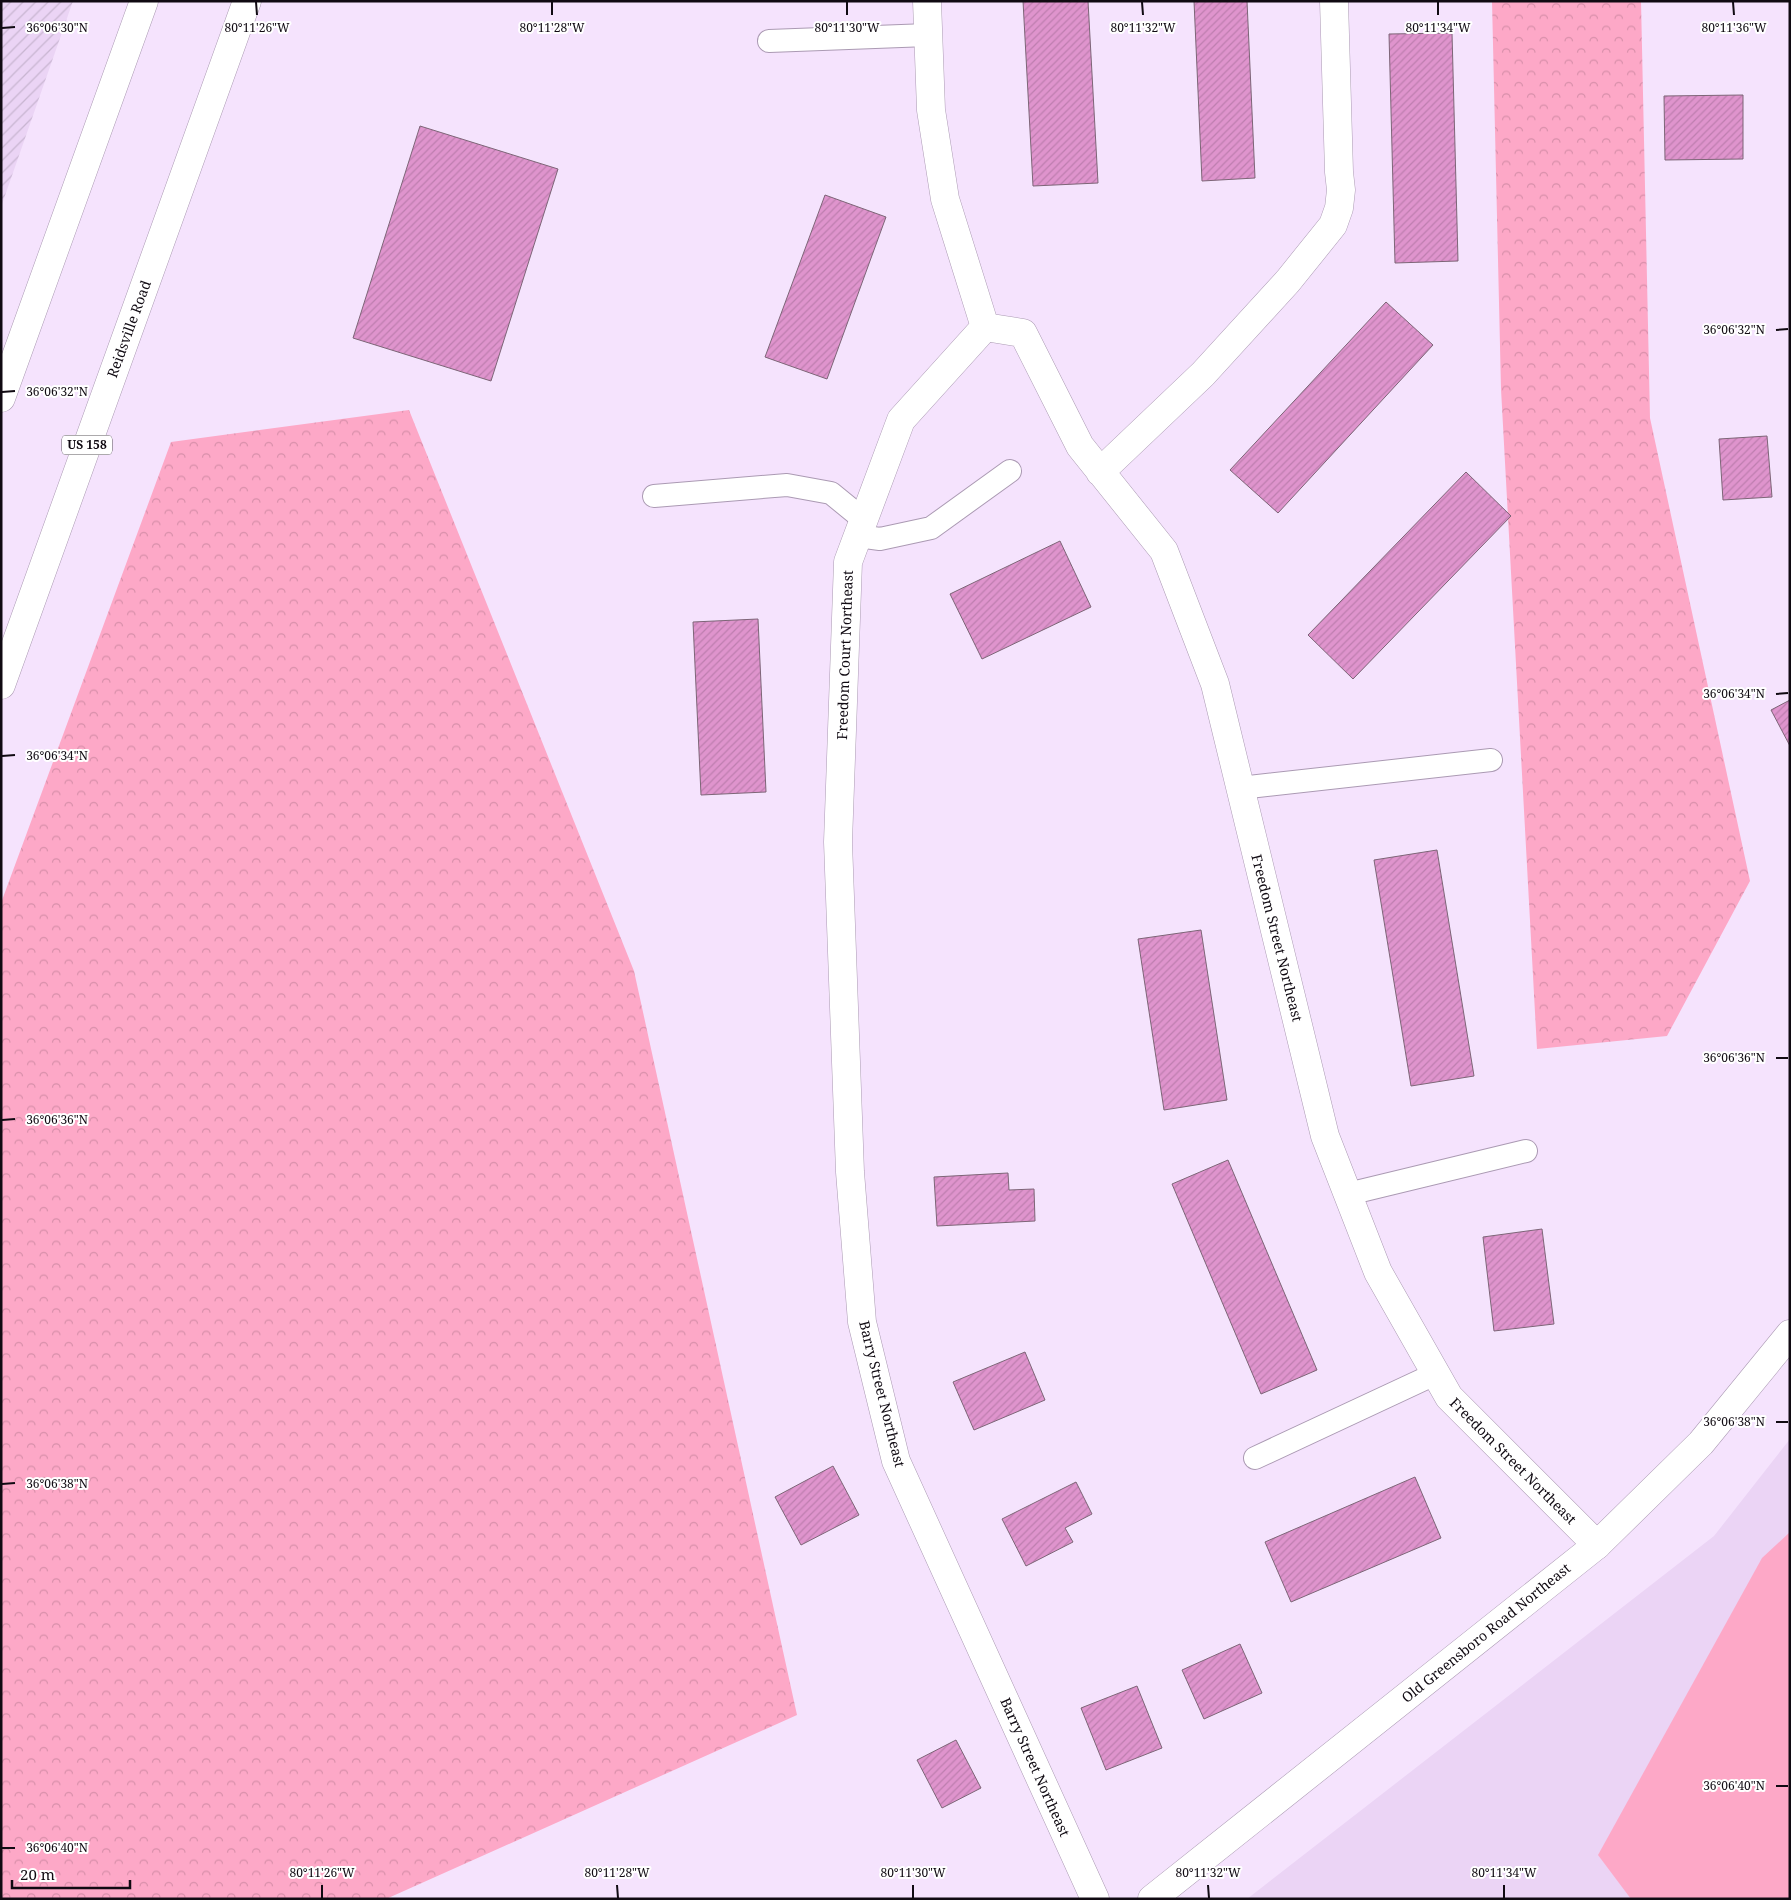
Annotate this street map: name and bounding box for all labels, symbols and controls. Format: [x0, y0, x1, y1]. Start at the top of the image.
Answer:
text: 36°06'30"N [26, 19, 88, 36]
text: 80°11'26"W [224, 19, 290, 36]
text: 80°11'28"W [519, 19, 585, 36]
text: 80°11'30"W [814, 19, 880, 36]
text: 80°11'32"W [1110, 19, 1176, 36]
text: 80°11'34"W [1405, 19, 1471, 36]
text: 80°11'36"W [1701, 19, 1767, 36]
street label: Reidsville Road [102, 277, 155, 380]
text: 36°06'32"N [1703, 321, 1765, 338]
text: 36°06'32"N [26, 383, 88, 400]
road number: US 158 [62, 436, 112, 454]
street label: Freedom Court Northeast [832, 570, 857, 740]
text: 36°06'34"N [1703, 685, 1765, 702]
text: 36°06'34"N [26, 747, 88, 764]
street label: Freedom Street Northeast [1247, 852, 1308, 1024]
text: 36°06'36"N [1703, 1049, 1765, 1066]
text: 36°06'36"N [26, 1111, 88, 1128]
street label: Barry Street Northeast [855, 1319, 910, 1469]
street label: Freedom Street Northeast [1446, 1393, 1581, 1528]
text: 36°06'38"N [1703, 1413, 1765, 1430]
text: 36°06'38"N [26, 1475, 88, 1492]
street label: Old Greensboro Road Northeast [1397, 1558, 1574, 1707]
street label: Barry Street Northeast [996, 1694, 1075, 1839]
text: 36°06'40"N [1703, 1777, 1765, 1794]
text: 36°06'40"N [26, 1839, 88, 1856]
scale bar [12, 1858, 130, 1890]
text: 20 m [20, 1864, 55, 1884]
text: 80°11'26"W [289, 1864, 355, 1881]
text: 80°11'28"W [584, 1864, 650, 1881]
text: 80°11'30"W [880, 1864, 946, 1881]
text: 80°11'32"W [1175, 1864, 1241, 1881]
text: 80°11'34"W [1471, 1864, 1537, 1881]

